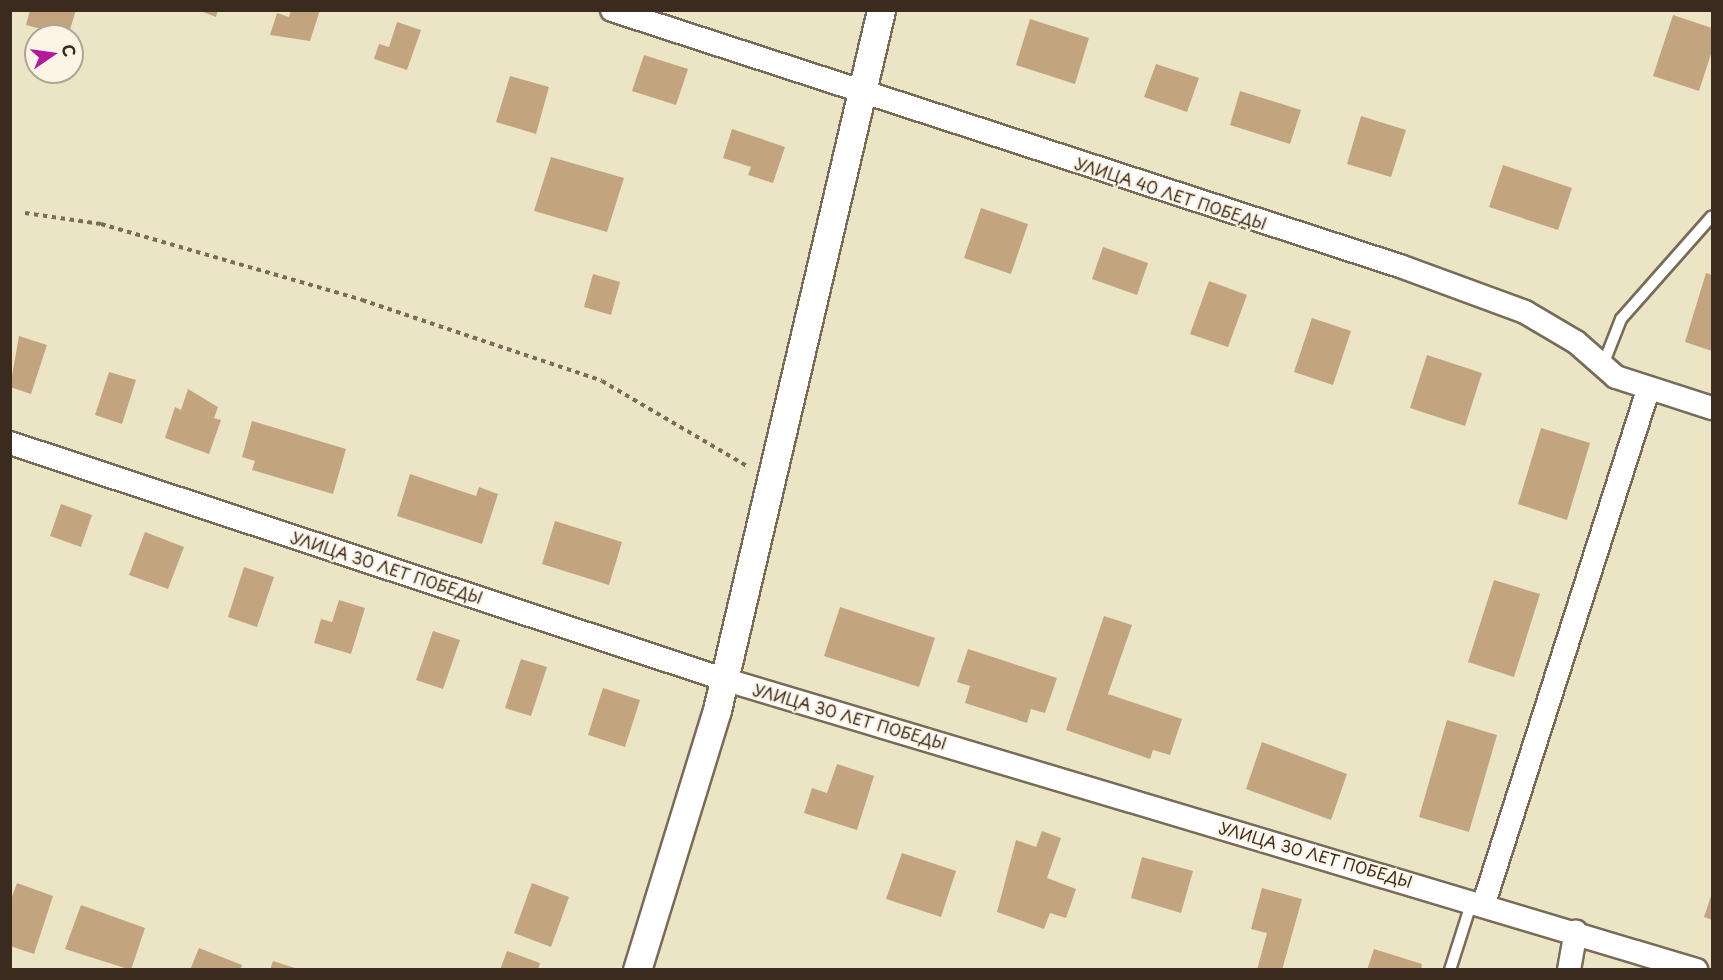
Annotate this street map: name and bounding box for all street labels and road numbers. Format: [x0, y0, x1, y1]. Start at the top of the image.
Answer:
street label: УЛИЦА 40 ЛЕТ ПОБЕДЫ [1072, 153, 1270, 233]
street label: УЛИЦА 30 ЛЕТ ПОБЕДЫ [288, 527, 486, 607]
street label: УЛИЦА 30 ЛЕТ ПОБЕДЫ [751, 679, 949, 753]
street label: УЛИЦА 30 ЛЕТ ПОБЕДЫ [1217, 817, 1415, 891]

